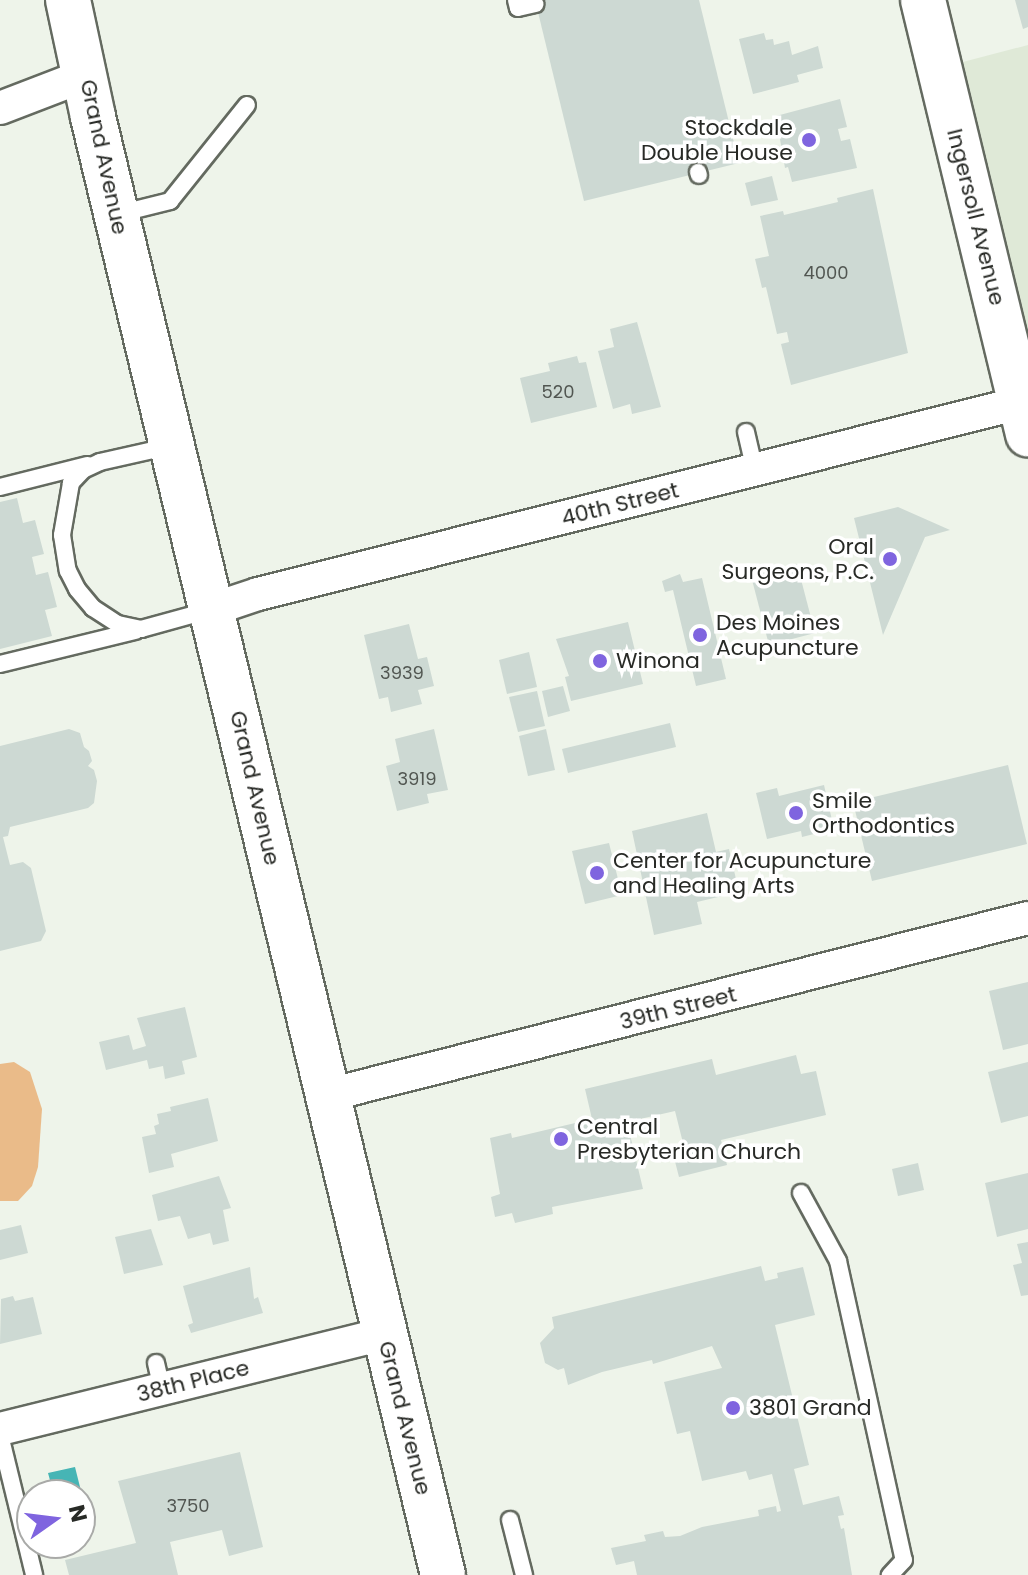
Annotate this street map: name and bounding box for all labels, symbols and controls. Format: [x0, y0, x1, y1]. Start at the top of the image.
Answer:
street label: Grand Avenue [75, 77, 133, 237]
place label: Stockdale Double House [641, 114, 793, 166]
street label: Ingersoll Avenue [941, 126, 1011, 308]
marker: Stockdale Double House [800, 131, 818, 149]
house number: 4000 [803, 262, 849, 284]
house number: 520 [542, 381, 574, 403]
street label: 40th Street [559, 477, 681, 531]
place label: Oral Surgeons, P.C. [721, 533, 874, 584]
marker: Oral Surgeons, P.C. [881, 550, 899, 568]
place label: Des Moines Acupuncture [716, 609, 859, 660]
marker: Des Moines Acupuncture [691, 626, 709, 644]
place label: Winona [616, 648, 700, 674]
marker: Winona [591, 652, 609, 670]
house number: 3939 [380, 662, 424, 684]
street label: Grand Avenue [224, 708, 286, 868]
house number: 3919 [397, 768, 437, 790]
place label: Smile Orthodontics [812, 787, 955, 838]
marker: Smile Orthodontics [787, 804, 805, 822]
place label: Center for Acupuncture and Healing Arts [613, 847, 871, 898]
marker: Center for Acupuncture and Healing Arts [588, 864, 606, 882]
street label: 39th Street [617, 981, 739, 1035]
place label: Central Presbyterian Church [577, 1113, 801, 1164]
marker: Central Presbyterian Church [552, 1130, 570, 1148]
street label: Grand Avenue [373, 1338, 437, 1498]
street label: 38th Place [134, 1354, 252, 1408]
place label: 3801 Grand [749, 1395, 872, 1421]
marker: 3801 Grand [724, 1399, 742, 1417]
north arrow [16, 1479, 96, 1559]
house number: 3750 [166, 1495, 210, 1517]
text: N [61, 1502, 95, 1525]

